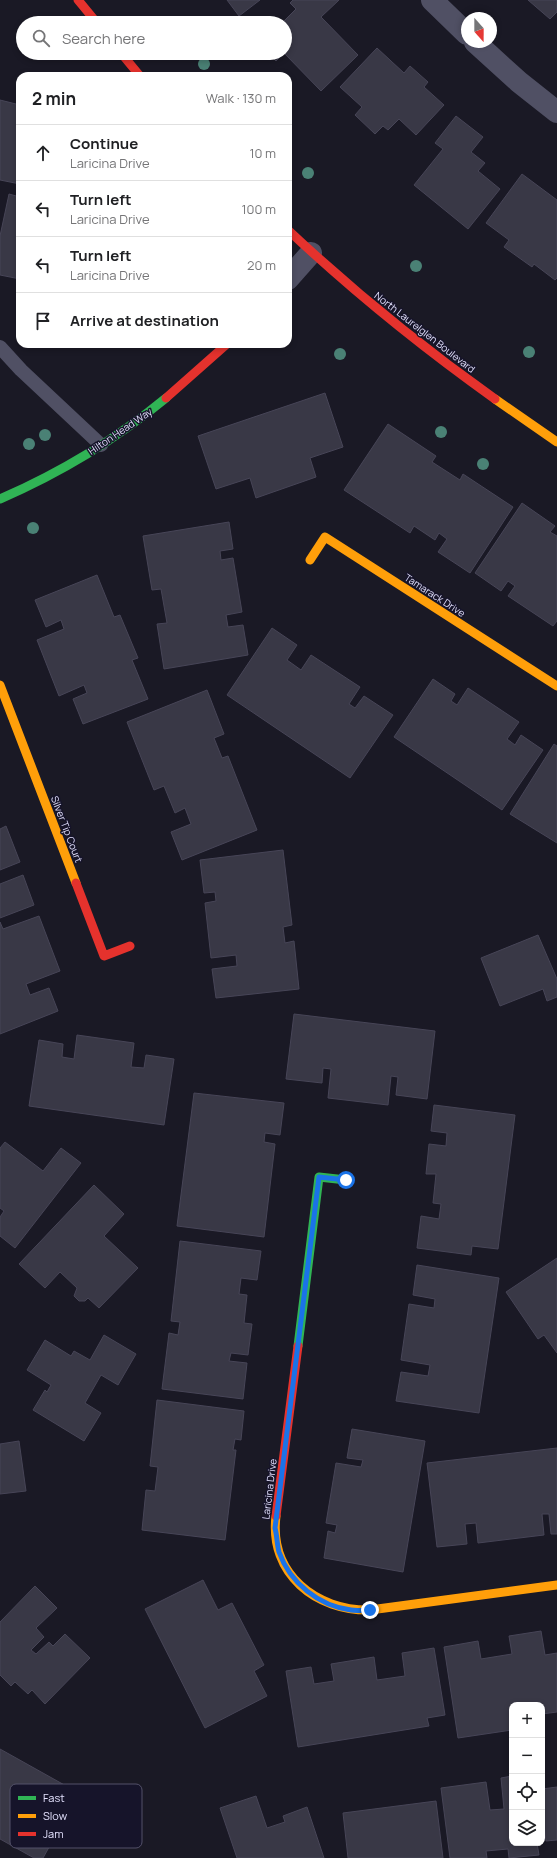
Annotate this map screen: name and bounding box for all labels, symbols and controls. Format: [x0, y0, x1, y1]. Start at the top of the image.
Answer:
north arrow [461, 12, 497, 48]
search box [16, 16, 292, 60]
icon: search [30, 27, 52, 49]
text: Search here [62, 28, 145, 49]
text: 2 min [32, 87, 76, 110]
text: Walk · 130 m [206, 89, 276, 107]
text: Continue [70, 133, 138, 154]
icon: ahead [32, 142, 54, 164]
text: 10 m [249, 144, 276, 162]
text: Laricina Drive [70, 154, 150, 172]
text: Turn left [70, 189, 132, 210]
icon: left [32, 198, 54, 220]
text: 100 m [241, 200, 276, 218]
text: Laricina Drive [70, 210, 150, 228]
text: Turn left [70, 245, 132, 266]
icon: left [32, 254, 54, 276]
text: 20 m [247, 256, 276, 274]
text: Laricina Drive [70, 266, 150, 284]
street label: North Laurelglen Boulevard [372, 288, 478, 376]
icon: arrive [32, 310, 54, 332]
text: Arrive at destination [70, 310, 219, 331]
street label: Hilton Head Way [85, 404, 155, 458]
street label: Tamarack Drive [402, 570, 468, 620]
street label: Silver Tip Court [48, 794, 86, 864]
route start [337, 1171, 355, 1189]
street label: Laricina Drive [258, 1458, 280, 1520]
route end [361, 1601, 379, 1619]
map controls [509, 1702, 545, 1846]
button: + [509, 1702, 545, 1738]
button: − [509, 1738, 545, 1774]
button: locate [509, 1774, 545, 1810]
legend [10, 1784, 142, 1848]
text: Fast [43, 1790, 65, 1805]
text: Slow [43, 1808, 68, 1823]
button: layers [509, 1810, 545, 1846]
text: Jam [43, 1826, 64, 1841]

